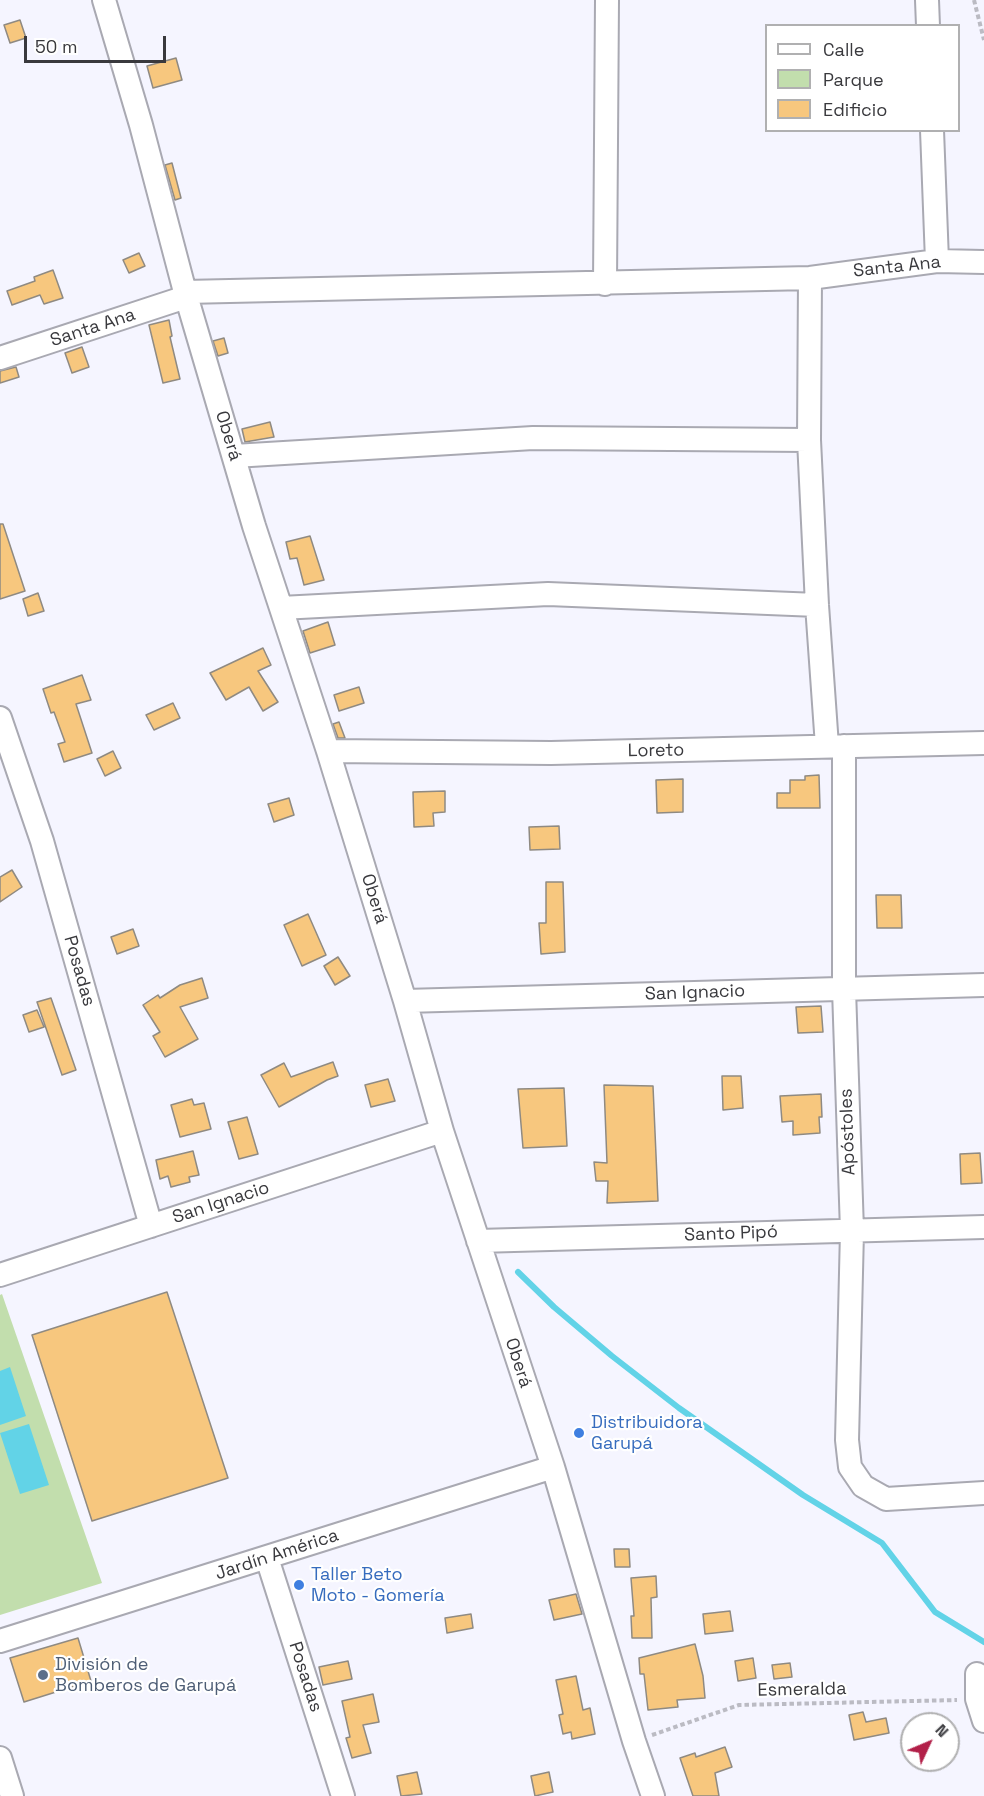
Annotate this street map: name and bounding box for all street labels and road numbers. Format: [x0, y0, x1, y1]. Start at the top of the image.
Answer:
street label: Santa Ana [852, 252, 942, 282]
street label: Santa Ana [48, 304, 138, 352]
street label: Oberá [210, 408, 246, 464]
street label: Loreto [627, 740, 685, 762]
street label: Oberá [356, 871, 392, 927]
street label: Posadas [59, 933, 99, 1009]
street label: San Ignacio [644, 980, 746, 1006]
street label: Apóstoles [836, 1088, 860, 1176]
street label: San Ignacio [170, 1177, 272, 1229]
street label: Santo Pipó [684, 1222, 778, 1246]
street label: Oberá [500, 1335, 536, 1391]
street label: Jardín América [213, 1525, 341, 1585]
street label: Posadas [284, 1639, 326, 1715]
street label: Esmeralda [757, 1678, 847, 1702]

